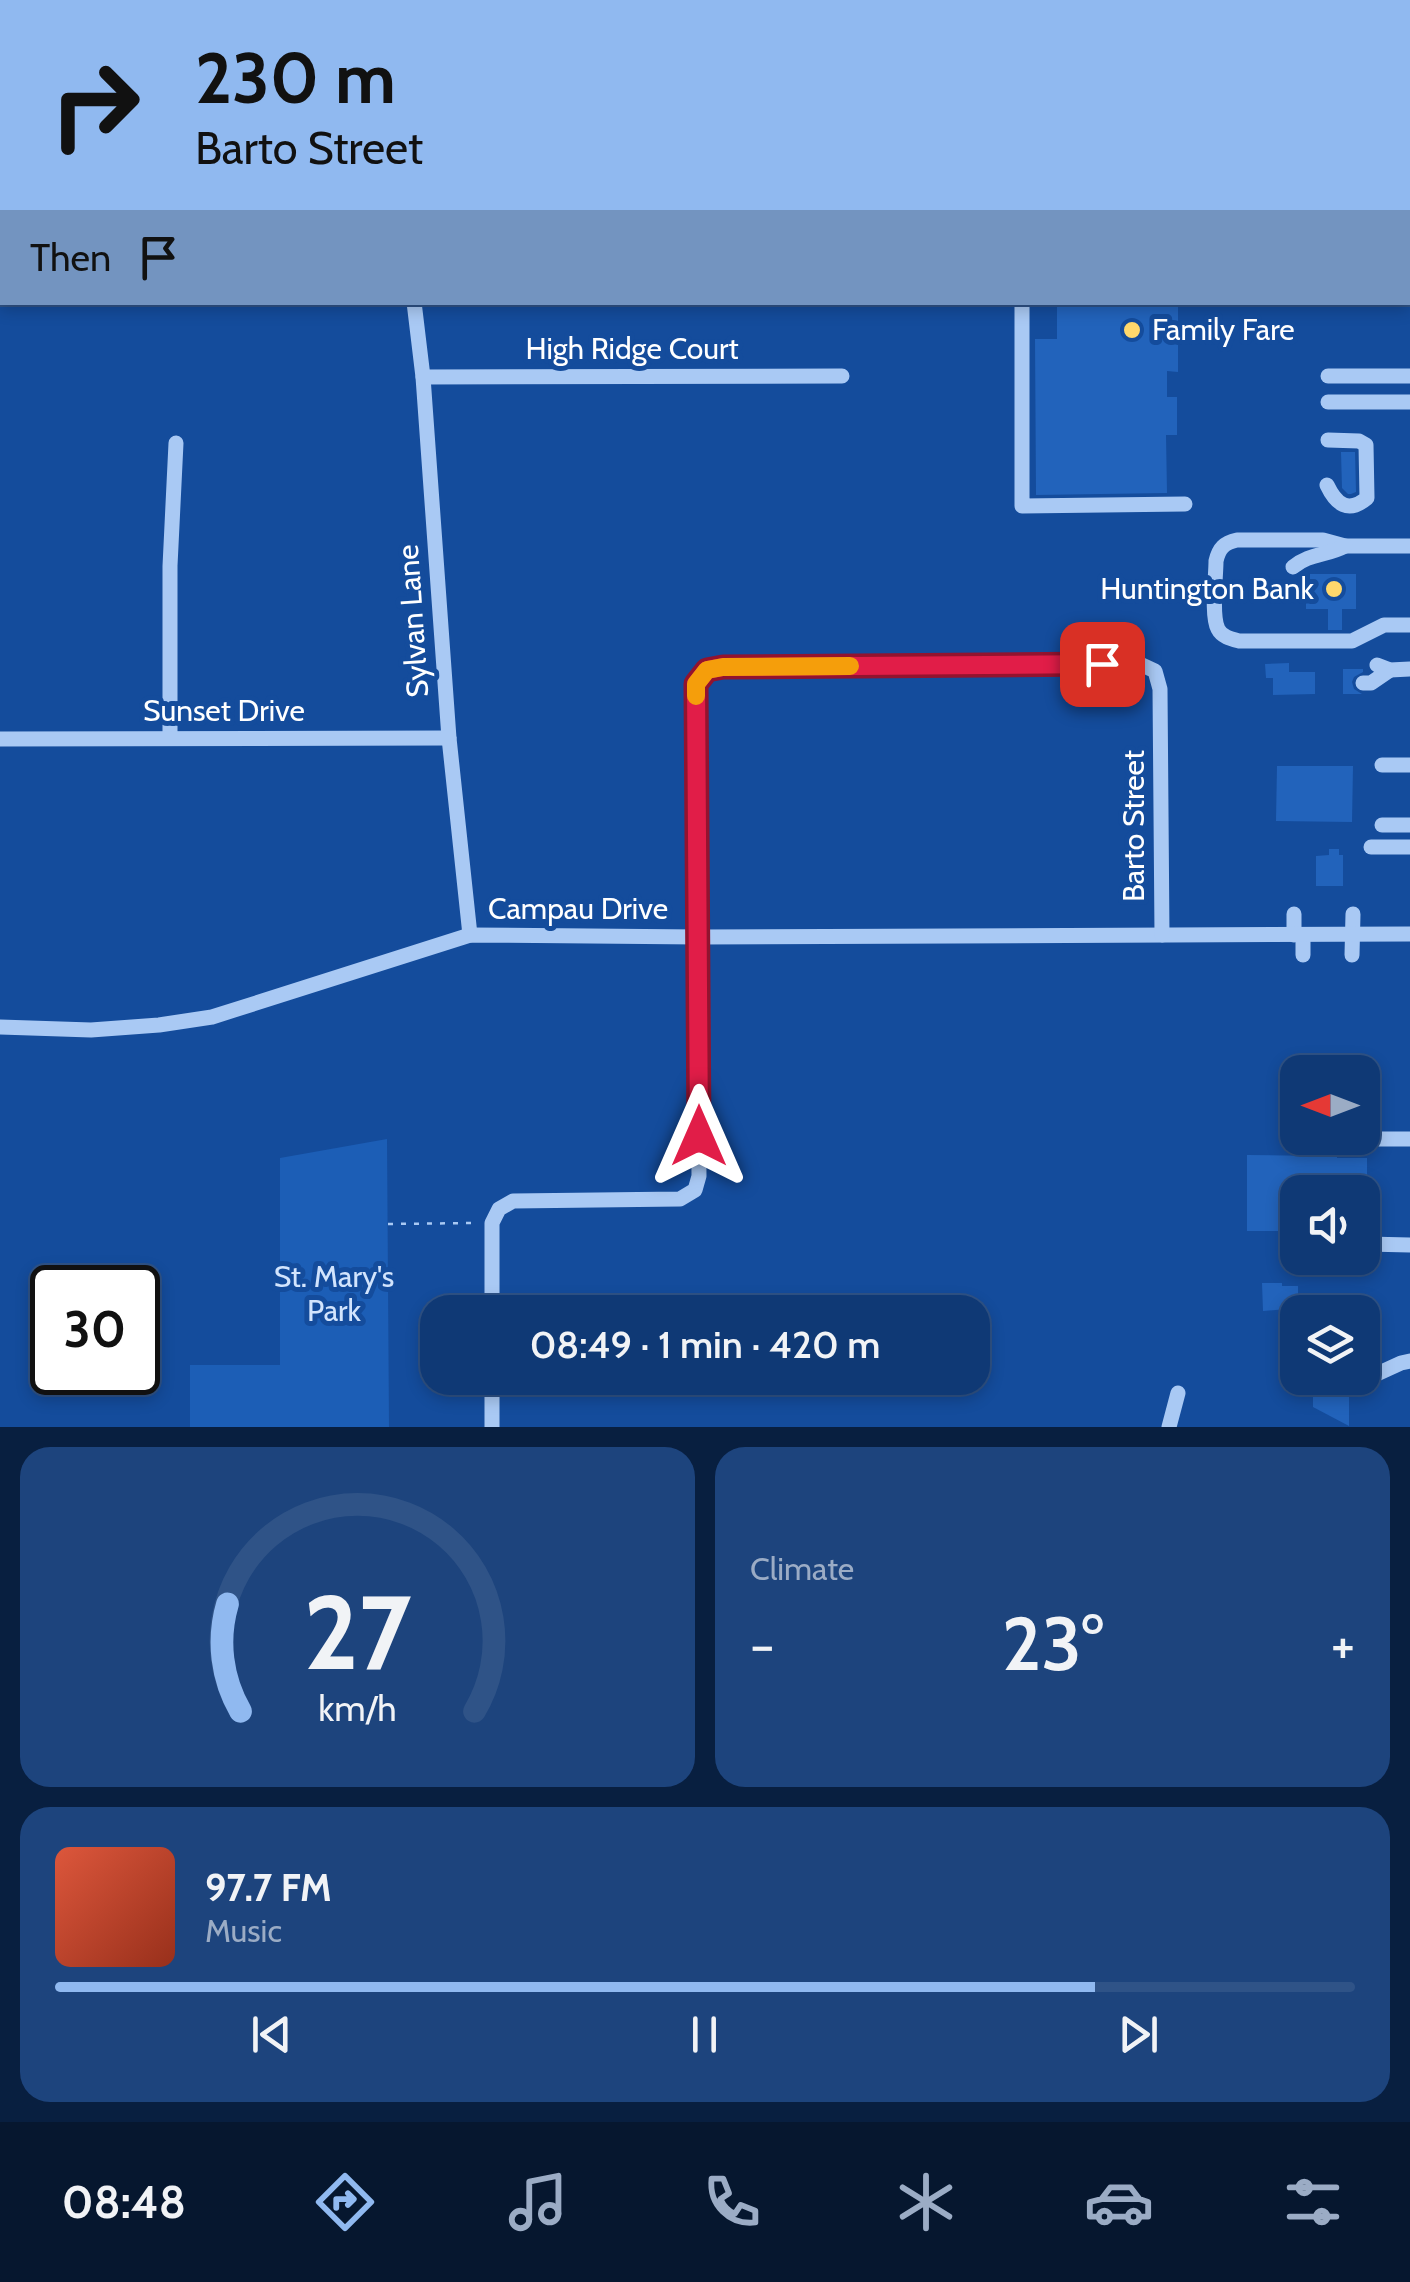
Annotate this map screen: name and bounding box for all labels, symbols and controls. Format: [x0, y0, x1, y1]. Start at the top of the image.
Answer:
text: 230 m [195, 35, 396, 121]
icon: right [30, 40, 160, 170]
text: Barto Street [195, 121, 423, 175]
icon: arrive [131, 230, 186, 285]
text: Then [30, 234, 111, 281]
place label: Family Fare [1152, 311, 1295, 348]
marker: Family Fare [1121, 319, 1143, 341]
street label: High Ridge Court [525, 330, 739, 367]
street label: Sylvan Lane [389, 543, 436, 699]
place label: Huntington Bank [1100, 570, 1315, 607]
marker: Huntington Bank [1323, 578, 1345, 600]
pin [1060, 622, 1145, 707]
icon: arrive [1075, 637, 1130, 692]
street label: Sunset Drive [143, 692, 305, 729]
street label: Barto Street [1115, 750, 1152, 902]
street label: Campau Drive [488, 890, 668, 927]
north arrow [1280, 1055, 1380, 1155]
map controls [1280, 1055, 1380, 1395]
position arrow [647, 1084, 751, 1188]
button: sound [1280, 1175, 1380, 1275]
park label: St. Mary's Park [274, 1258, 394, 1329]
speed limit sign: 30 [30, 1265, 160, 1395]
button: layers [1280, 1295, 1380, 1395]
text: 08:49 · 1 min · 420 m [530, 1321, 880, 1368]
text: Climate [750, 1549, 854, 1588]
text: 27 [303, 1569, 412, 1695]
text: 23° [1002, 1598, 1103, 1689]
text: − [750, 1611, 774, 1678]
text: + [1331, 1611, 1355, 1678]
text: km/h [318, 1687, 397, 1730]
text: 97.7 FM [205, 1864, 332, 1911]
text: Music [205, 1911, 282, 1950]
icon: previous [244, 2007, 299, 2062]
icon: pause [677, 2007, 732, 2062]
icon: next [1111, 2007, 1166, 2062]
icon: directions [310, 2167, 380, 2237]
icon: music [503, 2167, 573, 2237]
icon: phone [697, 2167, 767, 2237]
icon: climate [891, 2167, 961, 2237]
icon: car [1084, 2167, 1154, 2237]
icon: filters [1278, 2167, 1348, 2237]
text: 08:48 [62, 2175, 186, 2229]

